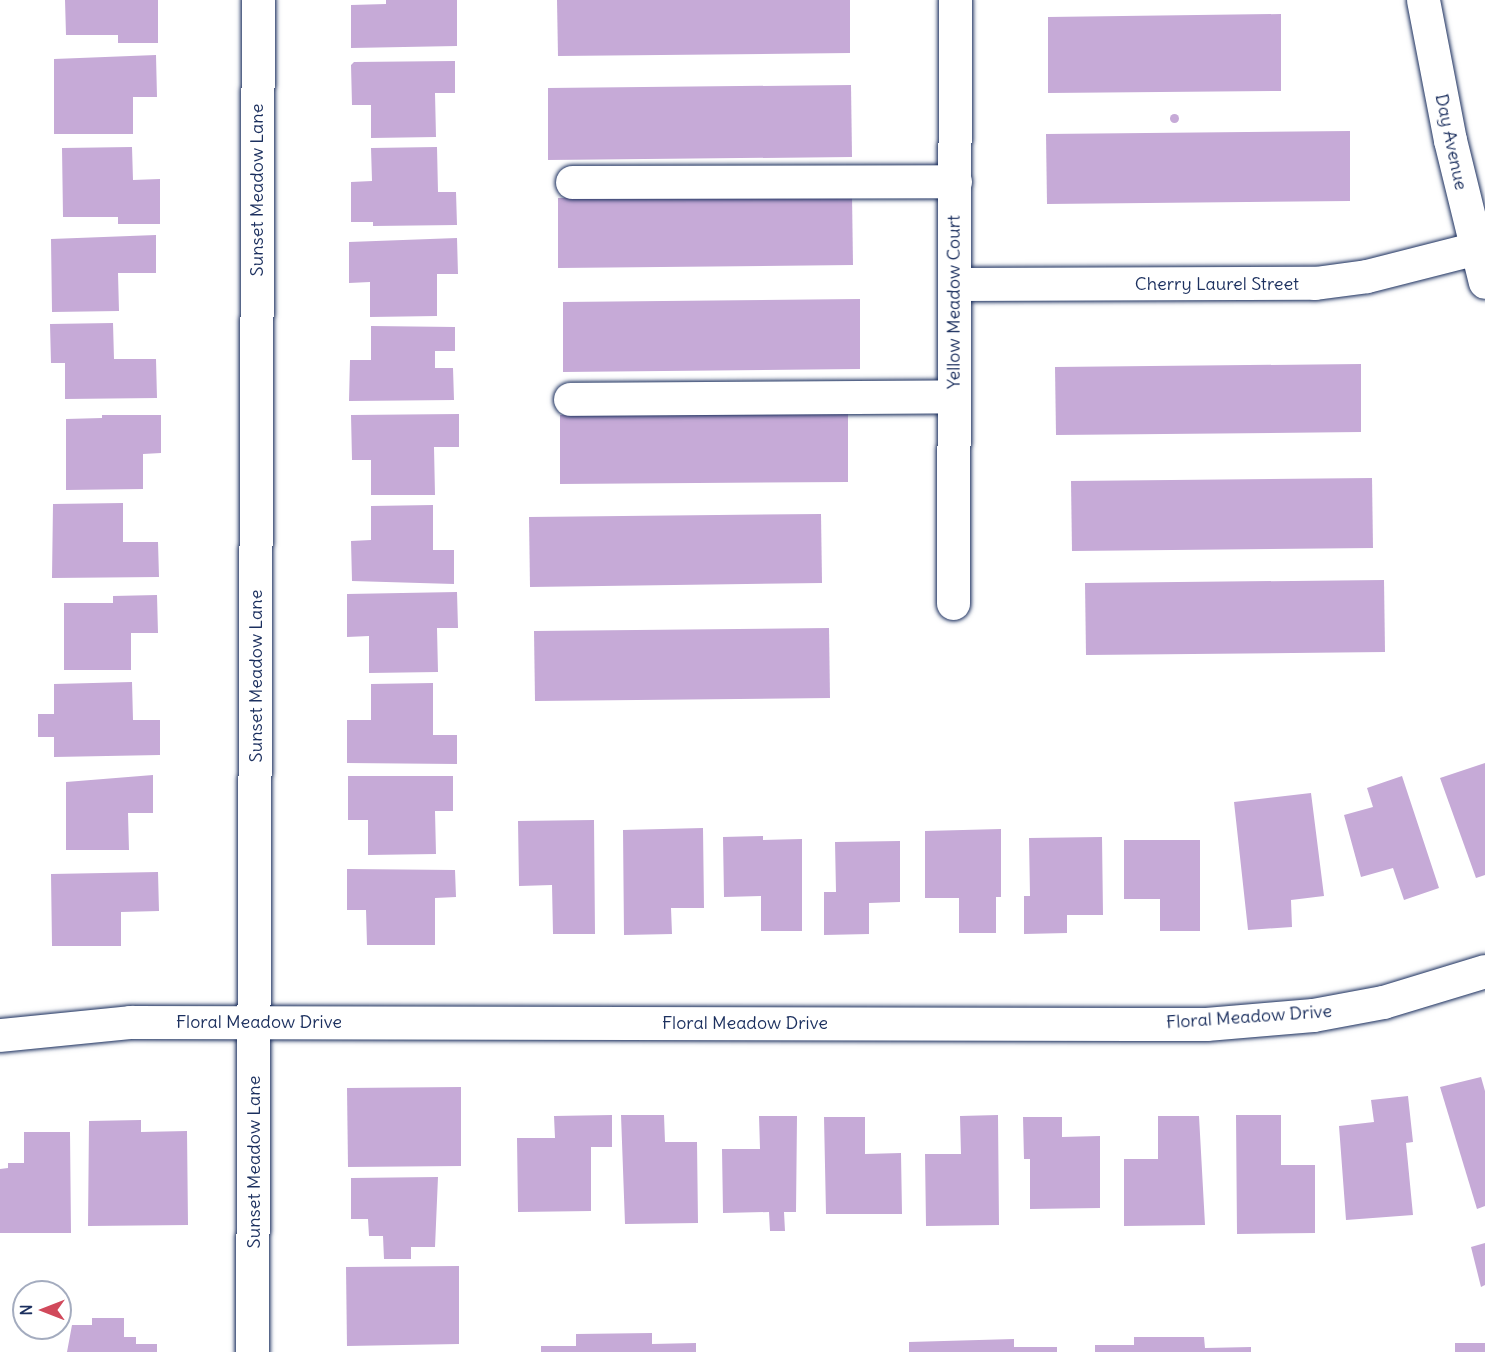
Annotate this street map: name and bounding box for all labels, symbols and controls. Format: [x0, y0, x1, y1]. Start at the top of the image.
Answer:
street label: Day Avenue [1430, 92, 1472, 192]
street label: Sunset Meadow Lane [246, 104, 268, 276]
street label: Yellow Meadow Court [943, 215, 965, 389]
street label: Cherry Laurel Street [1135, 273, 1299, 295]
street label: Sunset Meadow Lane [245, 590, 267, 762]
street label: Floral Meadow Drive [1165, 1000, 1333, 1034]
street label: Floral Meadow Drive [176, 1011, 342, 1033]
street label: Floral Meadow Drive [662, 1012, 828, 1034]
street label: Sunset Meadow Lane [243, 1076, 265, 1248]
north arrow [12, 1280, 72, 1340]
text: N [16, 1304, 36, 1316]

